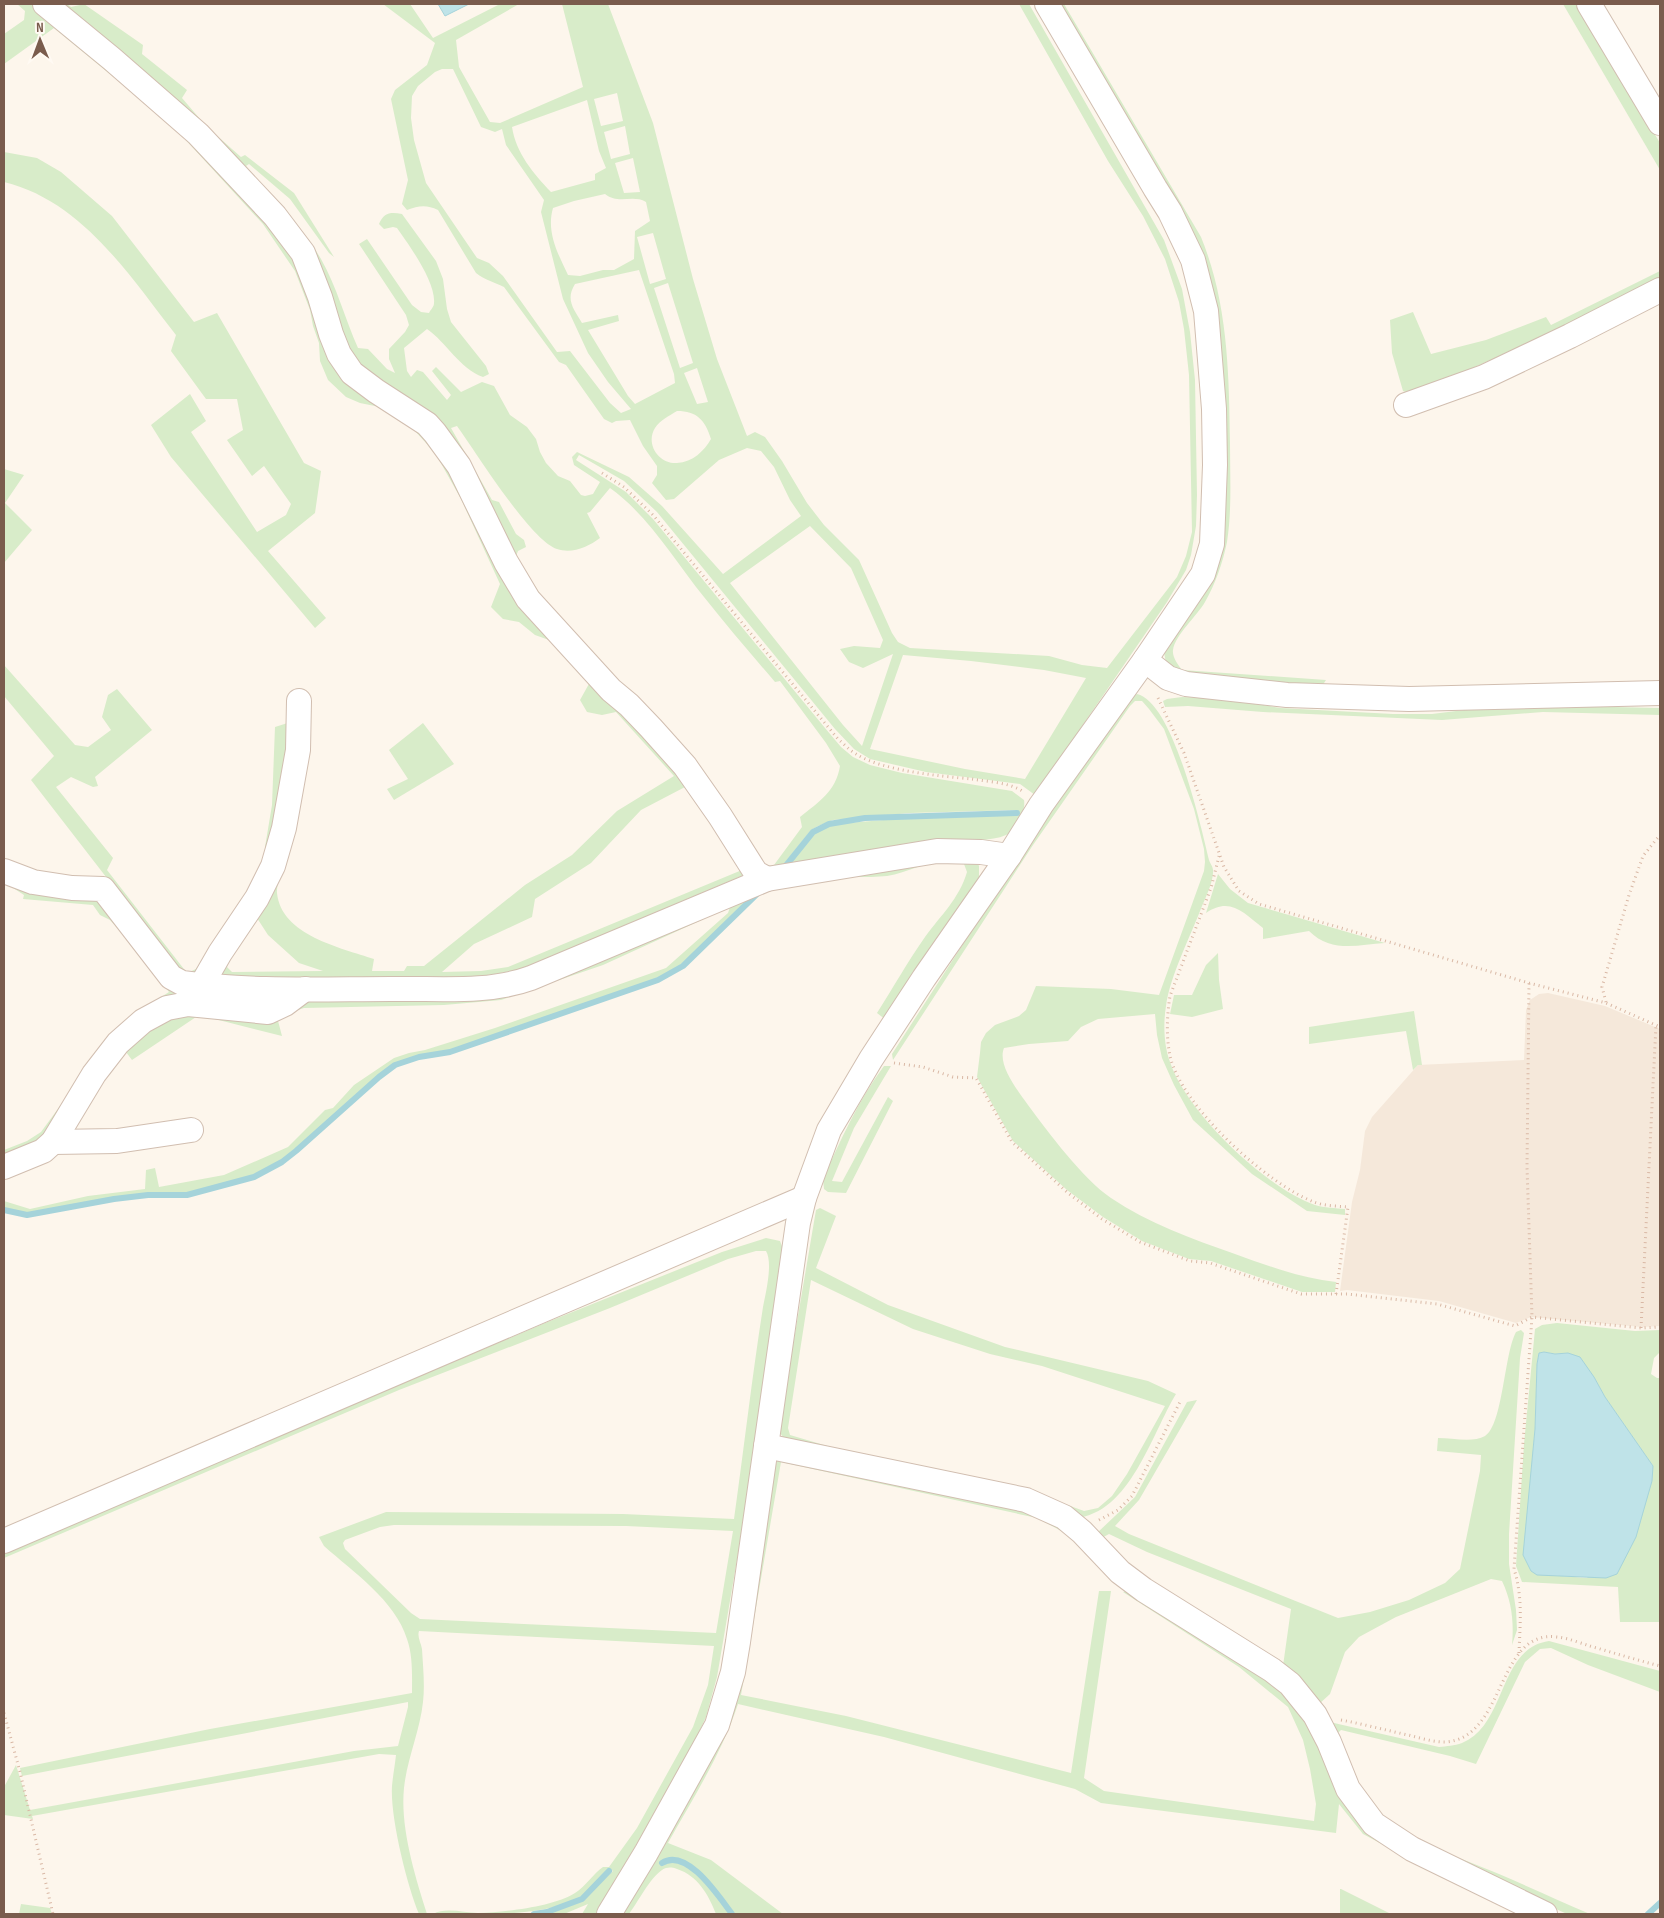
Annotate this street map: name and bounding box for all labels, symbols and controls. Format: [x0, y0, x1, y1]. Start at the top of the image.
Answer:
north arrow [15, 15, 65, 65]
text: N [36, 19, 44, 36]

